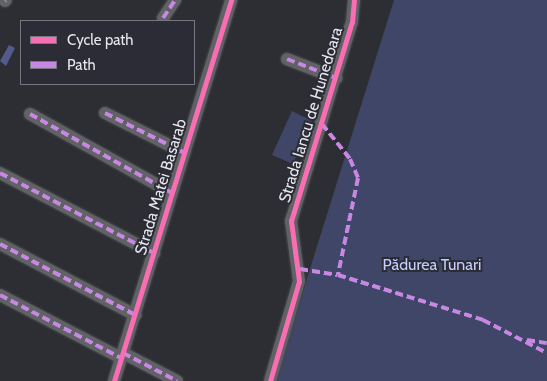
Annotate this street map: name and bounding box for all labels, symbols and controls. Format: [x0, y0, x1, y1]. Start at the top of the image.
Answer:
legend [20, 20, 195, 85]
street label: Strada Iancu de Hunedoara [275, 25, 347, 205]
text: Cycle path [67, 31, 133, 49]
text: Path [67, 56, 96, 74]
street label: Strada Matei Basarab [131, 117, 191, 257]
park label: Pădurea Tunari [383, 255, 481, 275]

